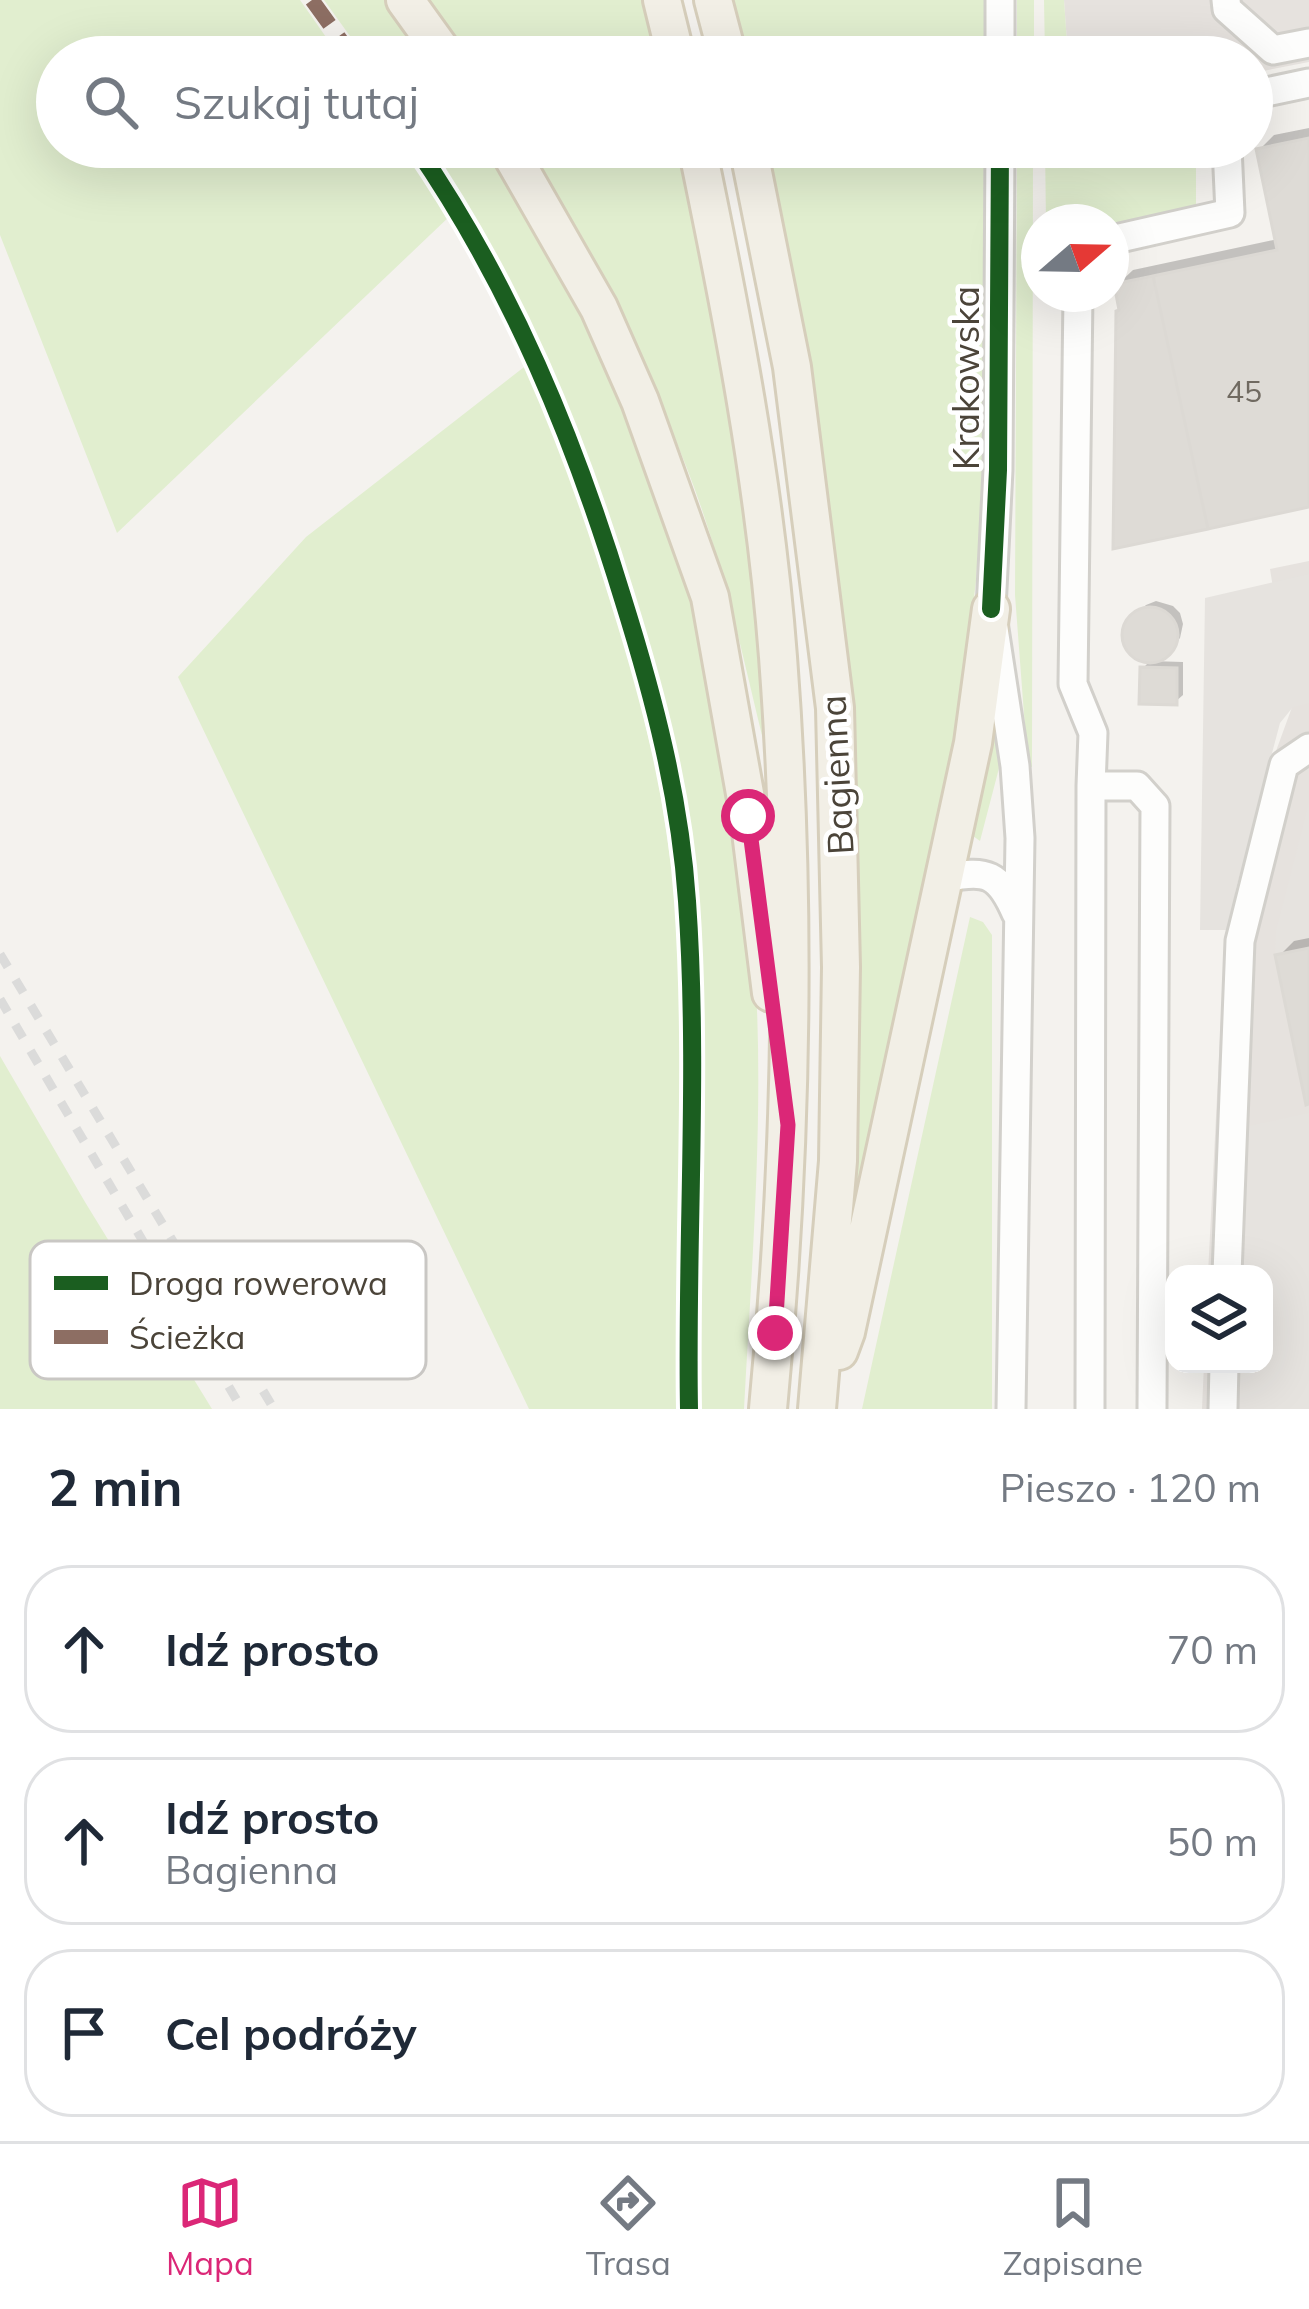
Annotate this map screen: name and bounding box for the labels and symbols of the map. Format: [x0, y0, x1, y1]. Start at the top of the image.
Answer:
north arrow [1021, 204, 1129, 312]
street label: Krakowska [943, 286, 988, 470]
house number: 45 [1226, 372, 1262, 410]
street label: Bagienna [809, 694, 863, 856]
route start [721, 789, 775, 843]
legend [30, 1241, 426, 1379]
text: Droga rowerowa [129, 1262, 388, 1303]
route end [748, 1306, 802, 1360]
text: Ścieżka [129, 1316, 245, 1357]

